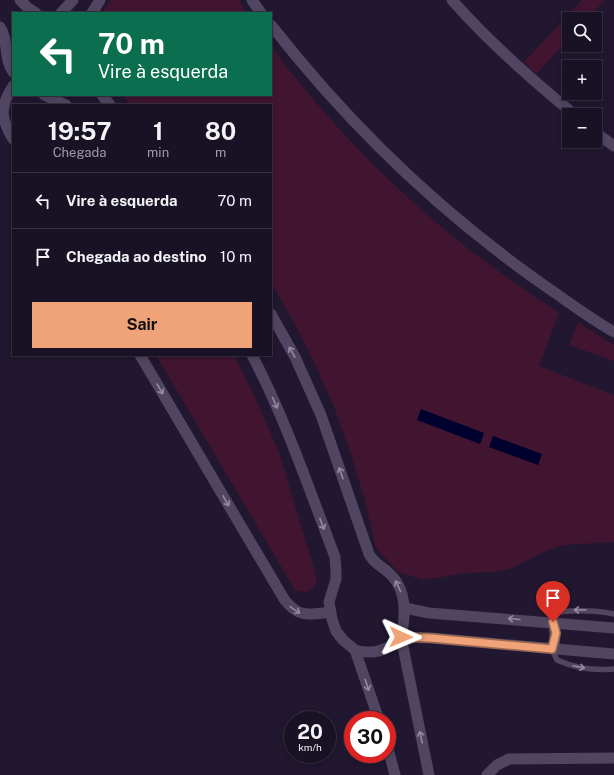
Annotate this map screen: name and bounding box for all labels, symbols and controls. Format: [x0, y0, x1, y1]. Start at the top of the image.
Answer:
map controls [562, 12, 602, 148]
button: search [562, 12, 602, 52]
text: 70 m [98, 27, 165, 60]
icon: left [32, 28, 84, 80]
button: + [562, 60, 602, 100]
text: Vire à esquerda [98, 61, 228, 82]
button: − [562, 108, 602, 148]
text: 19:57 [48, 117, 111, 145]
text: 1 [153, 117, 163, 145]
text: 80 [205, 117, 236, 145]
text: Chegada [53, 145, 106, 160]
text: min [147, 145, 169, 160]
text: m [215, 145, 226, 160]
icon: left [32, 190, 54, 212]
text: Vire à esquerda [66, 192, 178, 209]
text: 70 m [217, 192, 252, 209]
icon: arrive [32, 246, 54, 268]
text: Chegada ao destino [66, 248, 207, 265]
text: 10 m [220, 248, 252, 265]
button: Sair [32, 302, 252, 348]
one-way arrow [288, 347, 296, 359]
one-way arrow [156, 383, 164, 395]
one-way arrow [272, 396, 280, 408]
one-way arrow [337, 467, 345, 479]
one-way arrow [222, 495, 230, 507]
one-way arrow [318, 518, 326, 530]
one-way arrow [394, 580, 401, 592]
pin [536, 581, 570, 622]
icon: arrive [542, 587, 564, 609]
one-way arrow [289, 606, 300, 614]
one-way arrow [574, 606, 587, 614]
position arrow [380, 616, 422, 658]
one-way arrow [508, 616, 521, 623]
one-way arrow [572, 664, 585, 672]
one-way arrow [364, 678, 371, 691]
speed limit sign: 30 [344, 711, 396, 763]
text: 20 [297, 720, 323, 744]
one-way arrow [416, 731, 424, 744]
text: km/h [298, 741, 322, 753]

